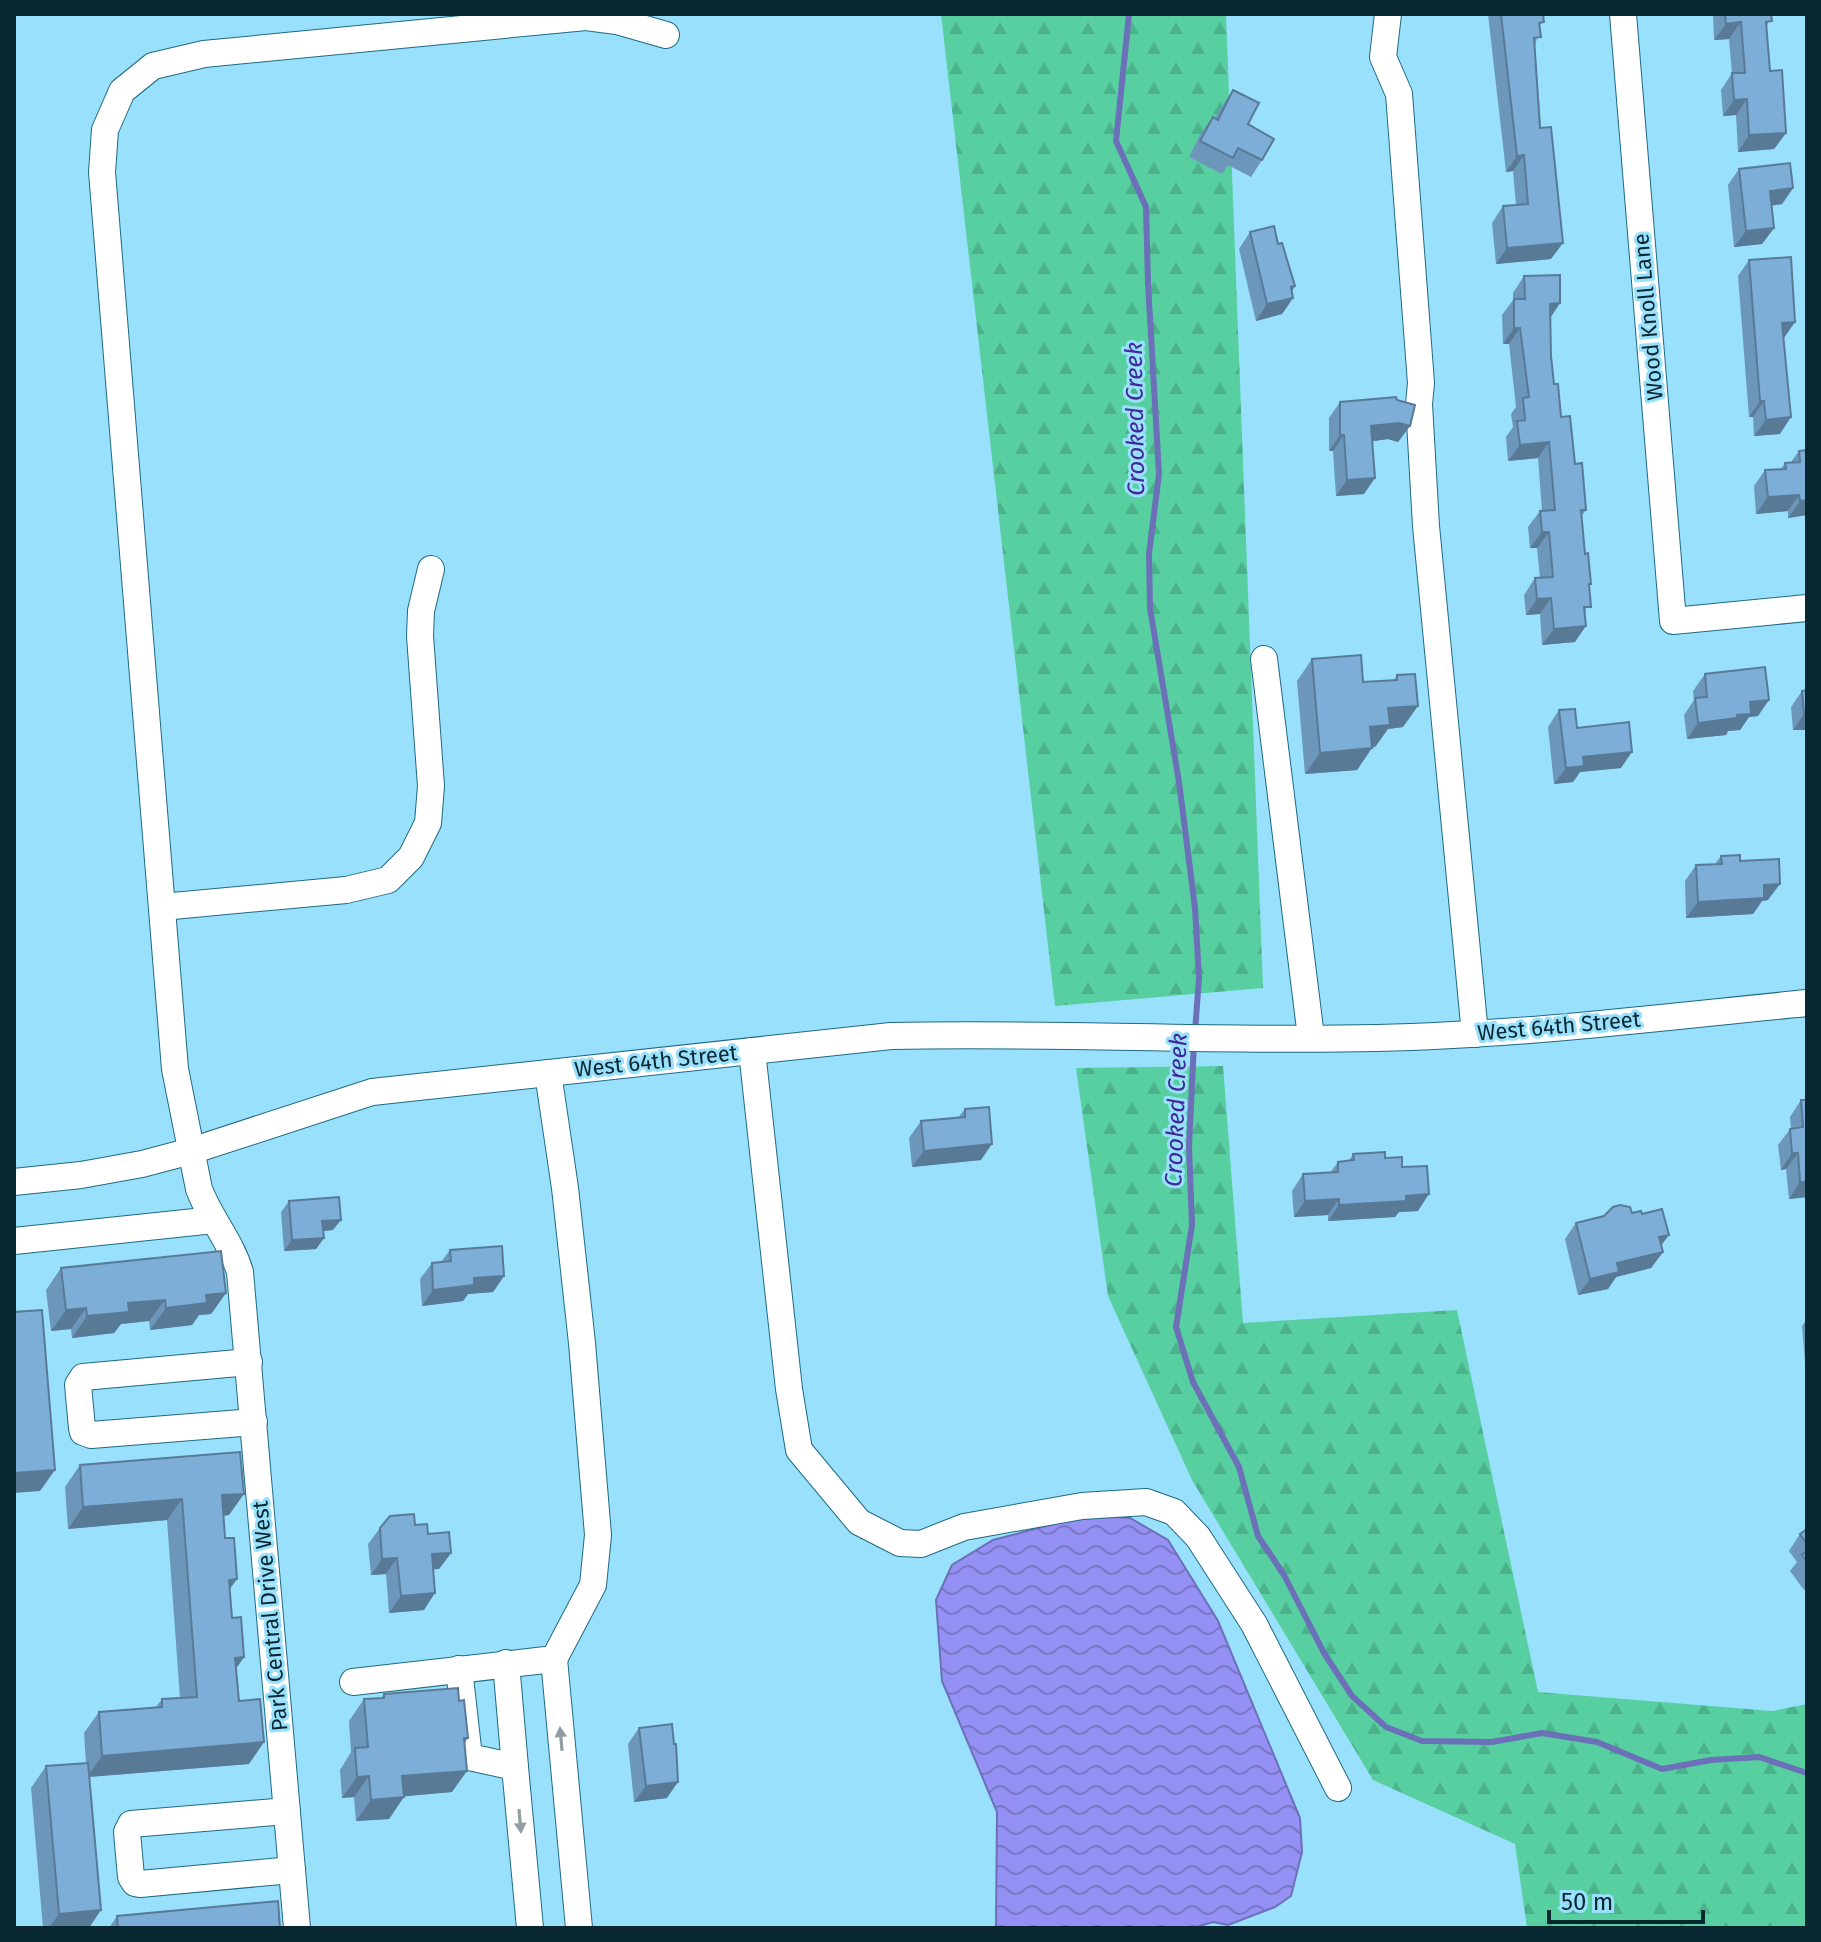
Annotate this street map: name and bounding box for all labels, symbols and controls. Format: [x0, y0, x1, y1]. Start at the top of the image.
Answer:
street label: Wood Knoll Lane [1627, 232, 1669, 402]
water label: Crooked Creek [1120, 342, 1150, 496]
street label: West 64th Street [1476, 1005, 1642, 1047]
water label: Crooked Creek [1159, 1033, 1193, 1187]
street label: West 64th Street [573, 1039, 739, 1083]
street label: Park Central Drive West [246, 1500, 294, 1732]
one-way arrow [554, 1726, 567, 1751]
one-way arrow [514, 1809, 527, 1834]
scale bar [1549, 1874, 1703, 1924]
text: 50 m [1561, 1888, 1613, 1916]

